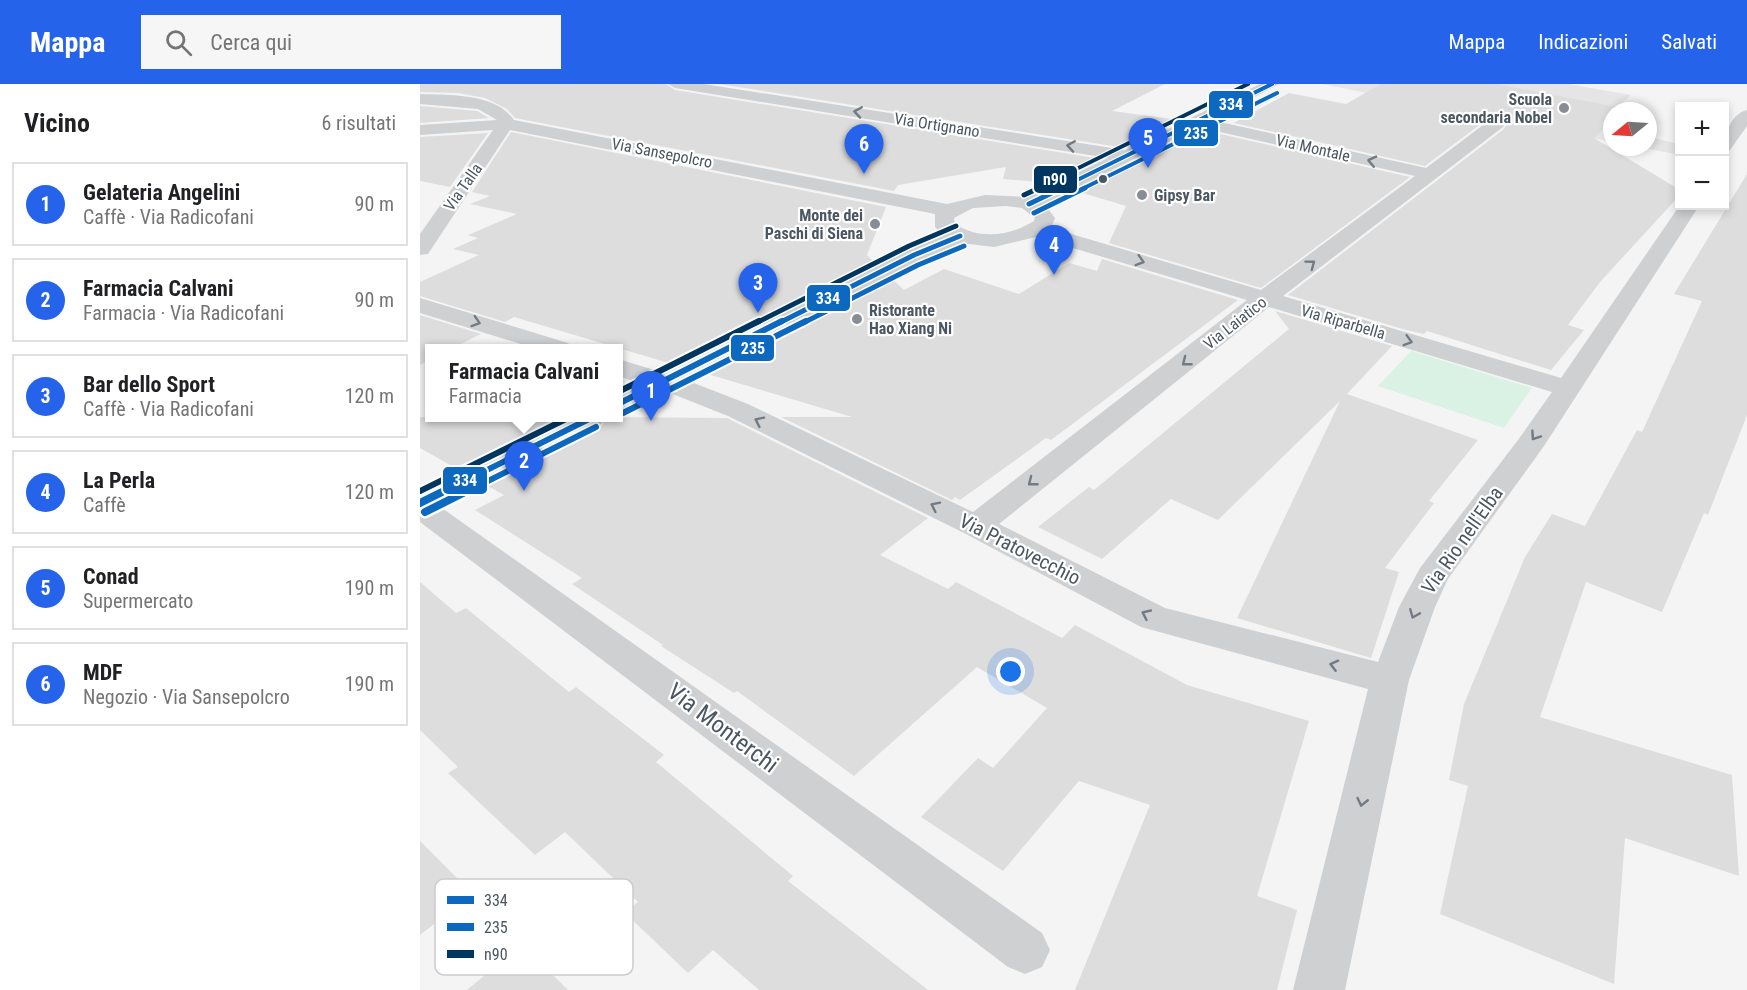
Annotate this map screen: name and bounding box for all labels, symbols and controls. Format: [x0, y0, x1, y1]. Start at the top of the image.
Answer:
search box [141, 15, 561, 69]
text: Mappa [30, 26, 105, 59]
icon: search [162, 26, 195, 59]
text: Cerca qui [210, 30, 292, 55]
text: Mappa [1449, 30, 1505, 54]
text: Indicazioni [1538, 30, 1628, 54]
text: Salvati [1661, 30, 1717, 54]
line badge: 334 [1208, 90, 1254, 119]
place label: Scuola secondaria Nobel [1440, 90, 1552, 127]
text: 334 [1219, 95, 1243, 114]
marker: Scuola secondaria Nobel [1557, 101, 1571, 115]
north arrow [1603, 102, 1657, 156]
map controls [1675, 102, 1729, 210]
button: + [1675, 102, 1729, 156]
one-way arrow [853, 107, 863, 119]
text: Vicino [24, 108, 90, 138]
street label: Via Ortignano [893, 109, 981, 141]
text: 6 risultati [321, 111, 396, 135]
pin: 5 [1128, 118, 1168, 168]
line badge: 235 [1173, 119, 1219, 147]
pin: 6 [844, 124, 884, 174]
text: 235 [1184, 124, 1208, 143]
street label: Via Montale [1274, 130, 1352, 166]
street label: Via Sansepolcro [610, 134, 714, 172]
one-way arrow [1067, 141, 1076, 153]
one-way arrow [1367, 155, 1377, 168]
button: − [1675, 156, 1729, 210]
street label: Via Talla [440, 160, 486, 214]
line badge: n90 [1033, 165, 1078, 194]
text: n90 [1043, 170, 1067, 189]
unlabelled marker [1097, 173, 1109, 185]
text: Gelateria Angelini [83, 180, 240, 205]
place label: Gipsy Bar [1154, 186, 1215, 205]
marker: Gipsy Bar [1135, 188, 1149, 202]
text: 1 [40, 192, 51, 216]
text: 90 m [355, 192, 394, 216]
text: Caffè · Via Radicofani [83, 205, 254, 229]
place label: Monte dei Paschi di Siena [765, 206, 863, 243]
marker: Monte dei Paschi di Siena [868, 217, 882, 231]
pin: 4 [1034, 226, 1074, 275]
one-way arrow [1134, 254, 1145, 266]
one-way arrow [1304, 260, 1315, 271]
pin: 3 [738, 264, 778, 313]
text: Farmacia Calvani [83, 276, 233, 301]
line badge: 334 [806, 284, 851, 312]
text: 2 [40, 288, 51, 312]
text: 90 m [355, 288, 394, 312]
text: 334 [816, 289, 840, 308]
street label: Via Laiatico [1200, 293, 1270, 353]
text: Farmacia · Via Radicofani [83, 301, 284, 325]
place label: Ristorante Hao Xiang Ni [869, 301, 952, 338]
street label: Via Riparbella [1299, 301, 1387, 343]
marker: Ristorante Hao Xiang Ni [850, 312, 864, 326]
one-way arrow [470, 315, 481, 327]
line badge: 235 [730, 334, 775, 362]
one-way arrow [1402, 334, 1413, 346]
text: 235 [741, 339, 765, 358]
popup [425, 344, 623, 422]
one-way arrow [1181, 354, 1192, 365]
text: Farmacia Calvani [449, 359, 599, 384]
text: Bar dello Sport [83, 372, 215, 397]
pin: 1 [632, 372, 670, 421]
text: 3 [40, 384, 51, 408]
text: 120 m [345, 384, 394, 408]
text: Farmacia [449, 384, 522, 408]
text: Caffè · Via Radicofani [83, 397, 254, 421]
one-way arrow [755, 416, 766, 428]
one-way arrow [1531, 430, 1542, 441]
pin: 2 [504, 442, 544, 491]
line badge: 334 [442, 466, 488, 495]
text: La Perla [83, 468, 155, 493]
text: 334 [453, 471, 477, 490]
one-way arrow [1028, 475, 1039, 486]
text: 4 [40, 480, 51, 504]
text: 120 m [345, 480, 394, 504]
street label: Via Rio nell'Elba [1416, 482, 1508, 598]
text: Caffè [83, 493, 126, 517]
one-way arrow [930, 502, 941, 513]
street label: Via Pratovecchio [956, 508, 1084, 590]
text: Conad [83, 564, 139, 589]
text: 5 [40, 576, 51, 600]
text: 190 m [345, 576, 394, 600]
text: Supermercato [83, 589, 193, 613]
one-way arrow [1409, 608, 1421, 619]
one-way arrow [1141, 609, 1152, 621]
your location [996, 657, 1025, 686]
text: MDF [83, 660, 123, 685]
one-way arrow [1329, 660, 1339, 673]
text: 6 [40, 672, 51, 696]
text: 190 m [345, 672, 394, 696]
street label: Via Monterchi [662, 677, 784, 779]
text: Negozio · Via Sansepolcro [83, 685, 290, 709]
one-way arrow [1357, 797, 1370, 807]
legend [435, 879, 633, 975]
text: 334 [484, 891, 508, 910]
text: 235 [484, 918, 508, 937]
text: n90 [484, 945, 508, 964]

